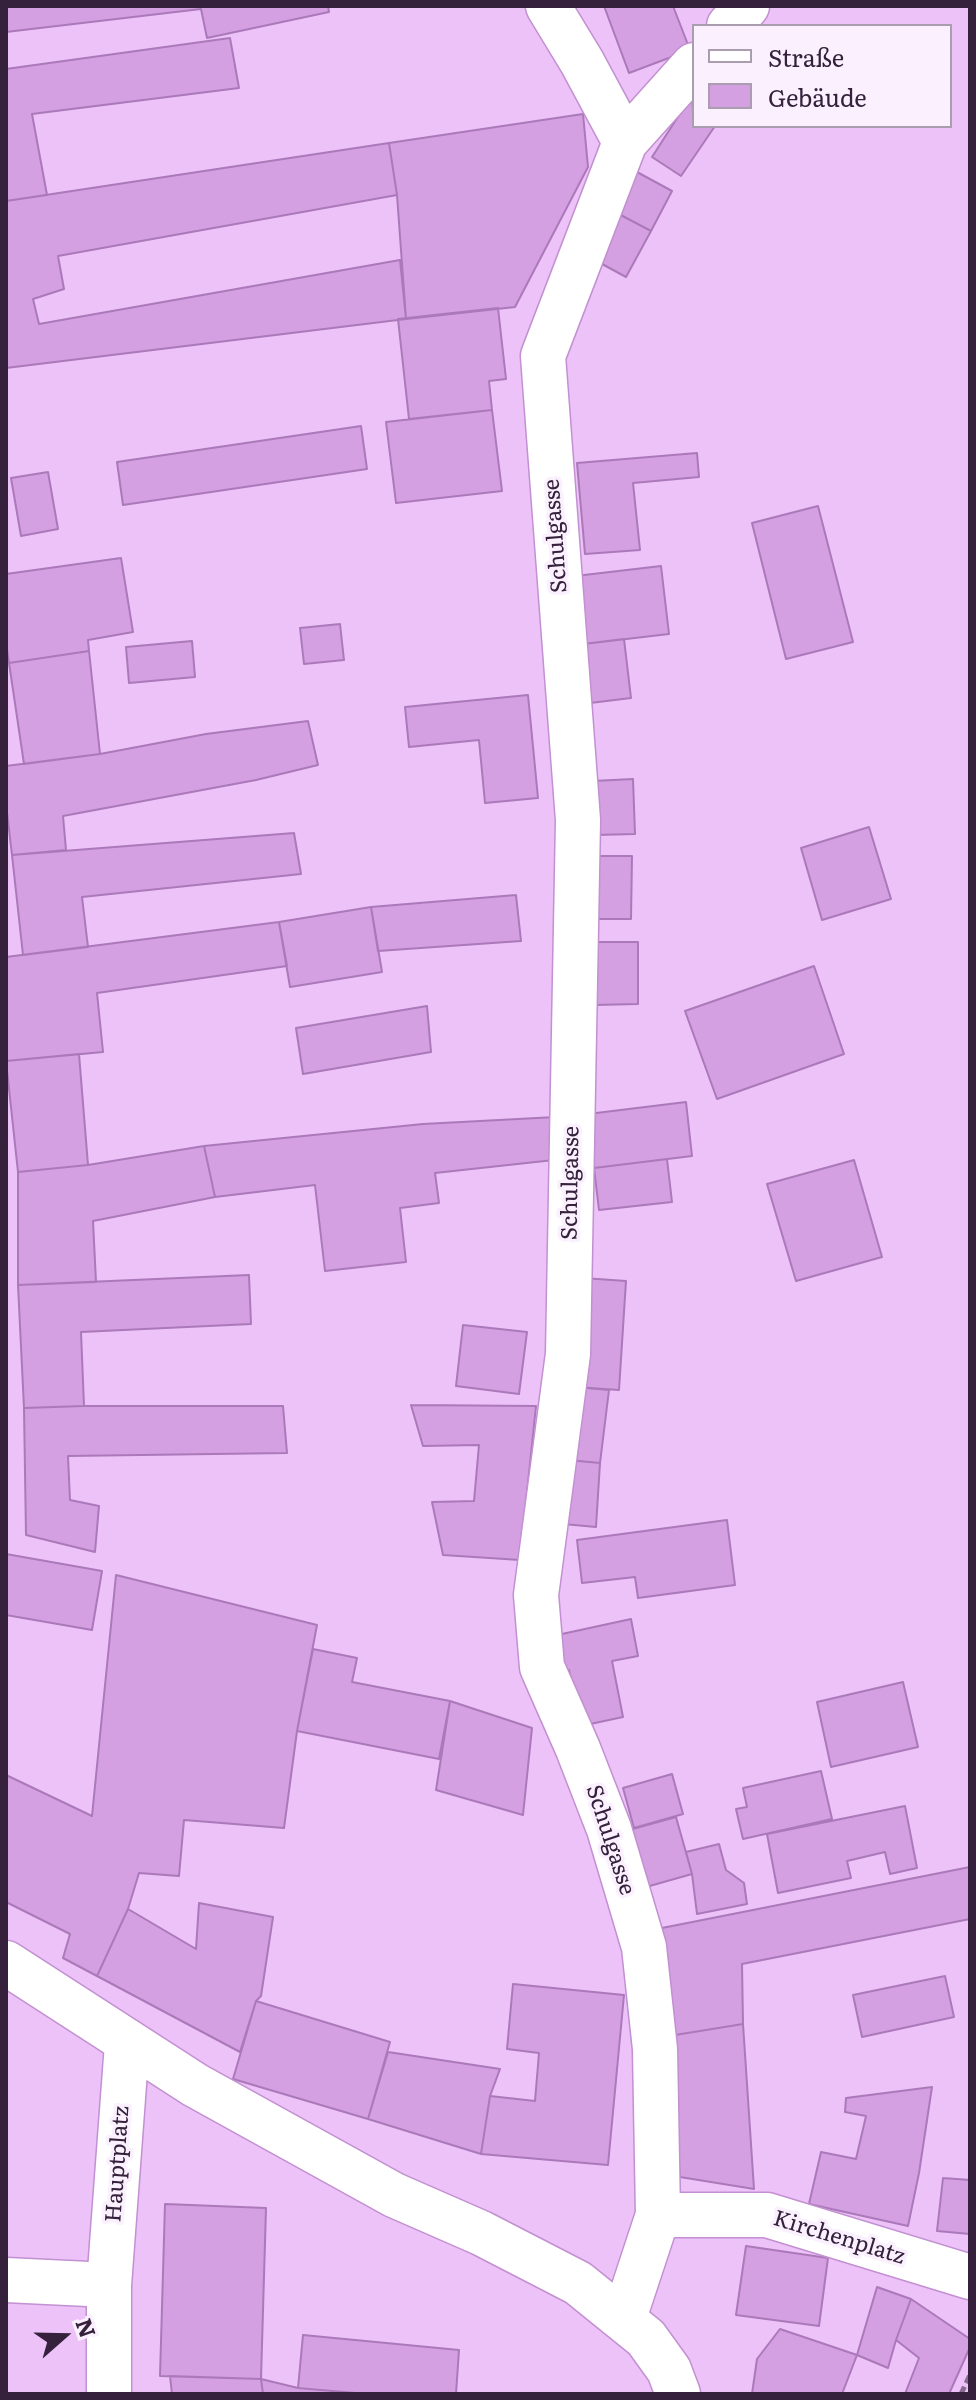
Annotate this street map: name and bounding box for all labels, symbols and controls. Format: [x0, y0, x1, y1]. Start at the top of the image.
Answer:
legend [692, 24, 952, 128]
text: Straße [768, 39, 844, 74]
text: Gebäude [768, 79, 867, 114]
street label: Schulgasse [539, 478, 573, 594]
street label: Schulgasse [557, 1126, 585, 1240]
street label: Schulgasse [580, 1782, 640, 1898]
street label: Hauptplatz [101, 2105, 135, 2223]
street label: Kirchenplatz [770, 2205, 908, 2271]
north arrow [24, 2296, 104, 2376]
text: N [68, 2313, 106, 2342]

